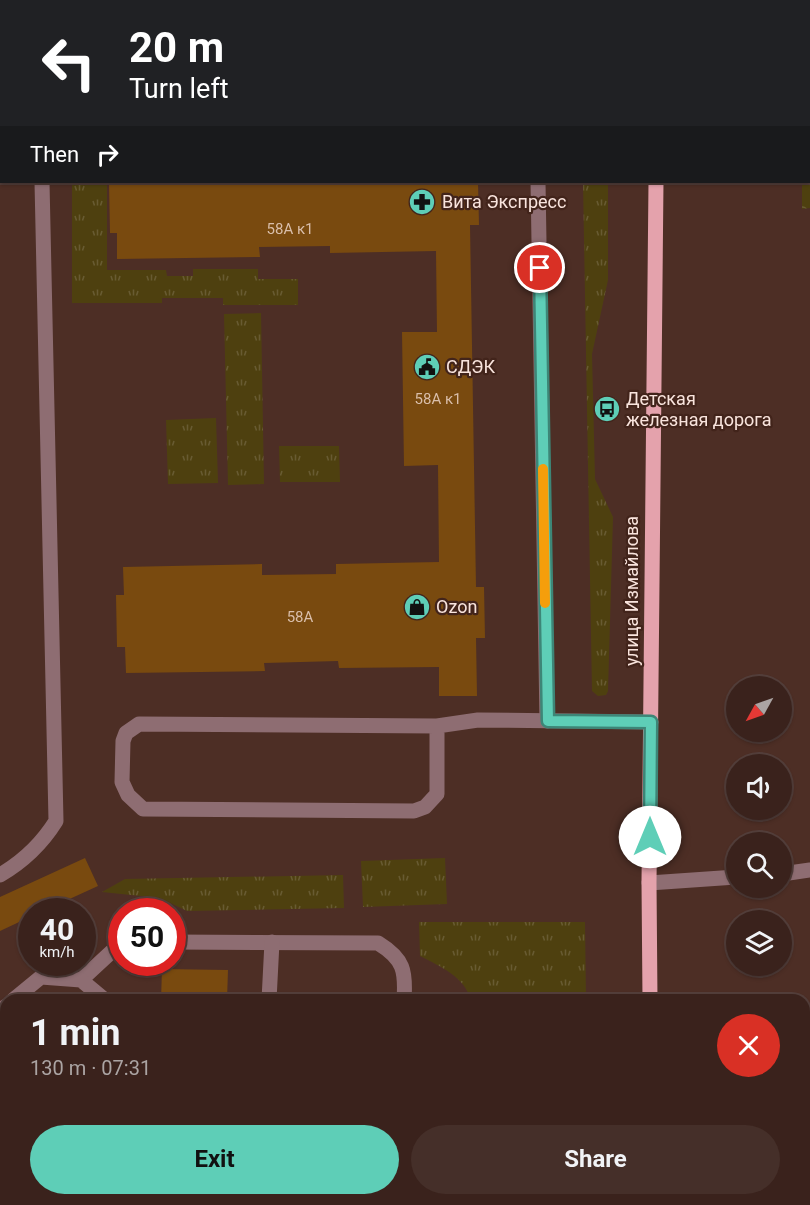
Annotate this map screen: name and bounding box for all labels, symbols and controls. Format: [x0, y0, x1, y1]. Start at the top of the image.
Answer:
text: 20 m [129, 23, 224, 72]
icon: left [30, 24, 108, 102]
text: Turn left [129, 73, 229, 105]
icon: right [91, 138, 124, 171]
text: Then [30, 142, 79, 167]
pharmacy icon: Вита Экспресс [407, 187, 437, 217]
place label: Вита Экспресс [442, 191, 566, 212]
house number: 58А к1 [267, 220, 313, 238]
pin [514, 242, 565, 293]
icon: arrive [523, 251, 556, 284]
public building icon: СДЭК [412, 352, 442, 382]
place label: СДЭК [446, 356, 495, 377]
place label: Детская железная дорога [626, 388, 772, 430]
house number: 58А к1 [415, 390, 461, 408]
bus stop icon: Детская железная дорога [592, 394, 622, 424]
street label: улица Измайлова [621, 516, 642, 666]
shop icon: Ozon [402, 592, 432, 622]
place label: Ozon [436, 596, 477, 617]
house number: 58А [287, 608, 314, 626]
north arrow [726, 676, 792, 742]
map controls [726, 676, 792, 976]
button: sound [726, 754, 792, 820]
position arrow [618, 805, 682, 869]
button: search [726, 832, 792, 898]
speed limit sign: 50 [108, 898, 186, 976]
button: layers [726, 910, 792, 976]
text: 40 [40, 912, 74, 947]
text: km/h [39, 943, 75, 961]
text: 1 min [30, 1012, 121, 1054]
button: close [717, 1014, 780, 1077]
text: 130 m · 07:31 [30, 1056, 151, 1080]
button: Exit [30, 1125, 399, 1194]
button: Share [411, 1125, 780, 1194]

